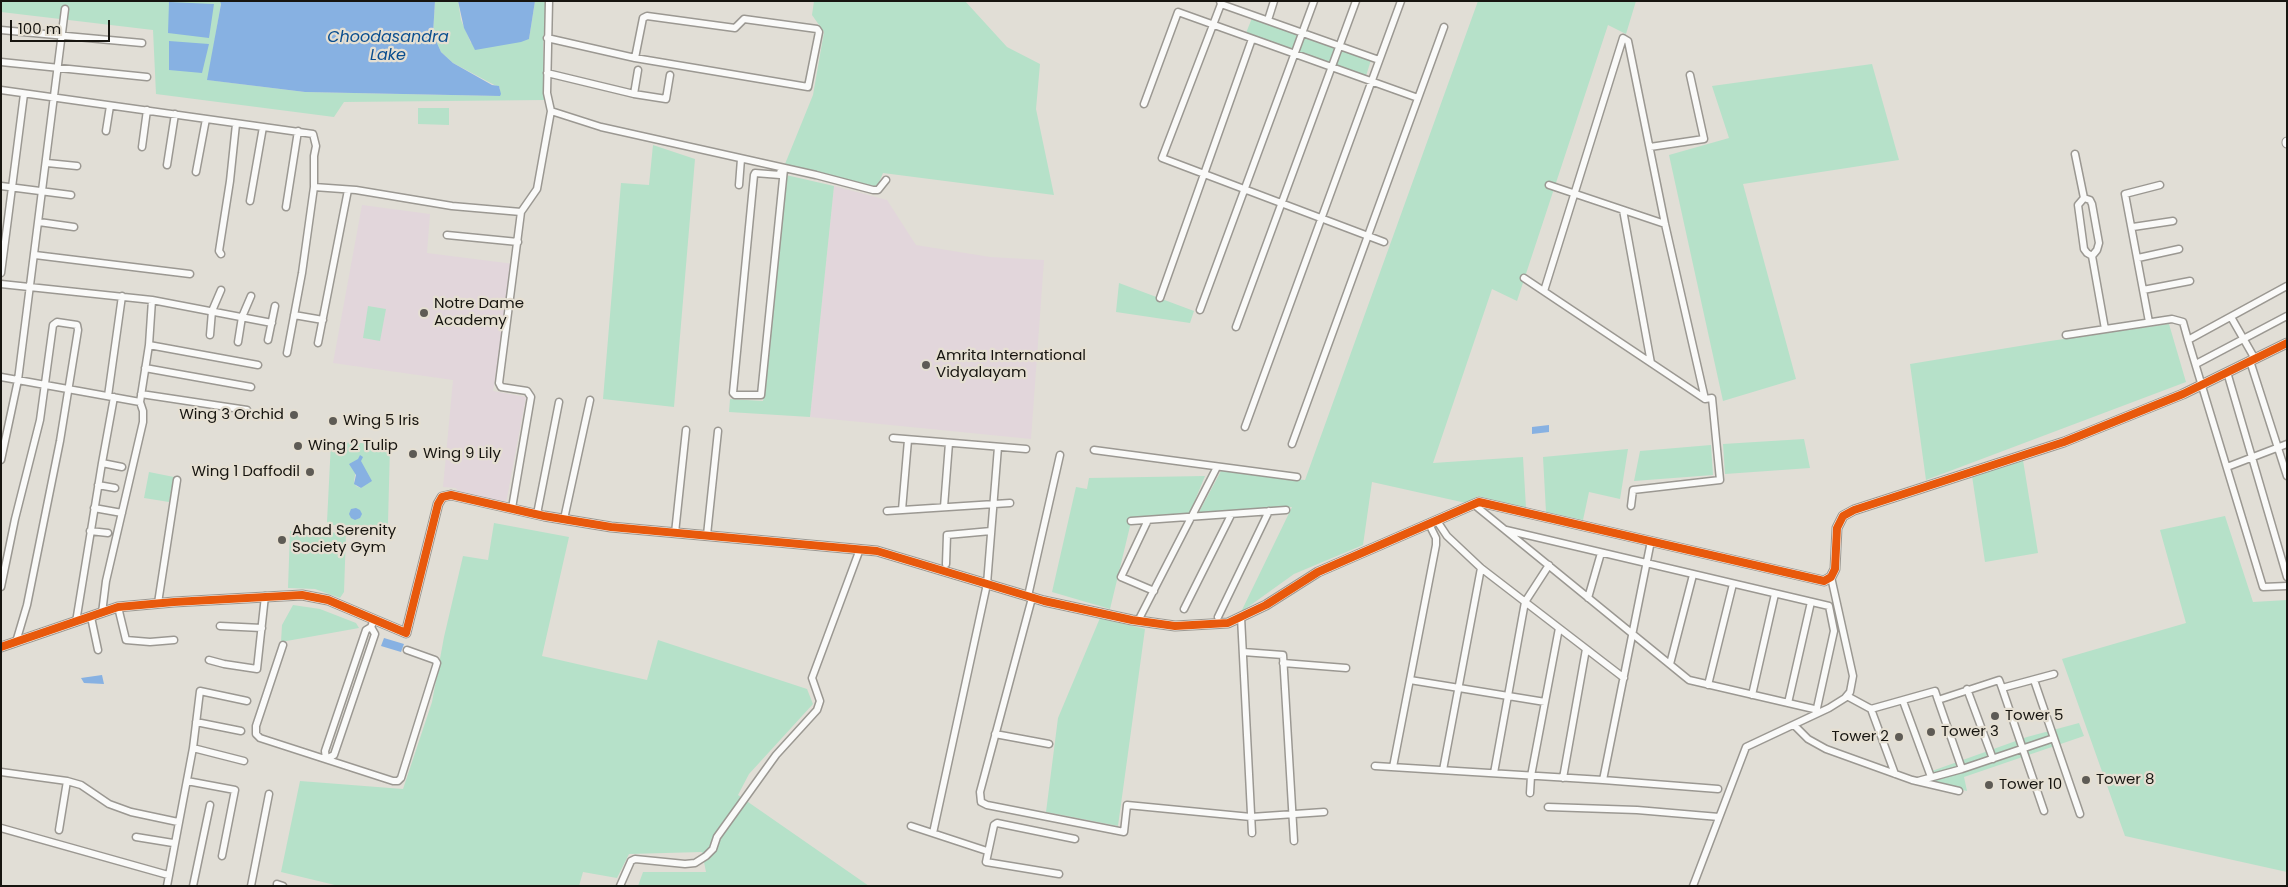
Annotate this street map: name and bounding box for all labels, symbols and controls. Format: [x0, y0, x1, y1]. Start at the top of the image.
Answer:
scale bar [12, 10, 112, 42]
text: 100 m [18, 18, 61, 39]
water label: Choodasandra Lake [327, 28, 449, 66]
place label: Notre Dame Academy [434, 295, 524, 330]
marker: Notre Dame Academy [418, 307, 430, 319]
place label: Amrita International Vidyalayam [936, 347, 1086, 382]
marker: Amrita International Vidyalayam [920, 359, 932, 371]
place label: Wing 3 Orchid [179, 406, 284, 424]
marker: Wing 3 Orchid [288, 409, 300, 421]
place label: Wing 5 Iris [343, 412, 419, 430]
marker: Wing 5 Iris [327, 415, 339, 427]
place label: Wing 2 Tulip [308, 437, 398, 455]
marker: Wing 2 Tulip [292, 440, 304, 452]
place label: Wing 9 Lily [423, 445, 501, 463]
marker: Wing 9 Lily [407, 448, 419, 460]
place label: Wing 1 Daffodil [191, 463, 300, 481]
marker: Wing 1 Daffodil [304, 466, 316, 478]
place label: Ahad Serenity Society Gym [292, 522, 396, 557]
marker: Ahad Serenity Society Gym [276, 534, 288, 546]
place label: Tower 5 [2005, 707, 2063, 725]
marker: Tower 5 [1989, 710, 2001, 722]
place label: Tower 3 [1941, 723, 1999, 741]
marker: Tower 3 [1925, 726, 1937, 738]
place label: Tower 2 [1831, 728, 1889, 746]
marker: Tower 2 [1893, 731, 1905, 743]
place label: Tower 8 [2096, 771, 2154, 789]
marker: Tower 8 [2080, 774, 2092, 786]
place label: Tower 10 [1999, 776, 2062, 794]
marker: Tower 10 [1983, 779, 1995, 791]

